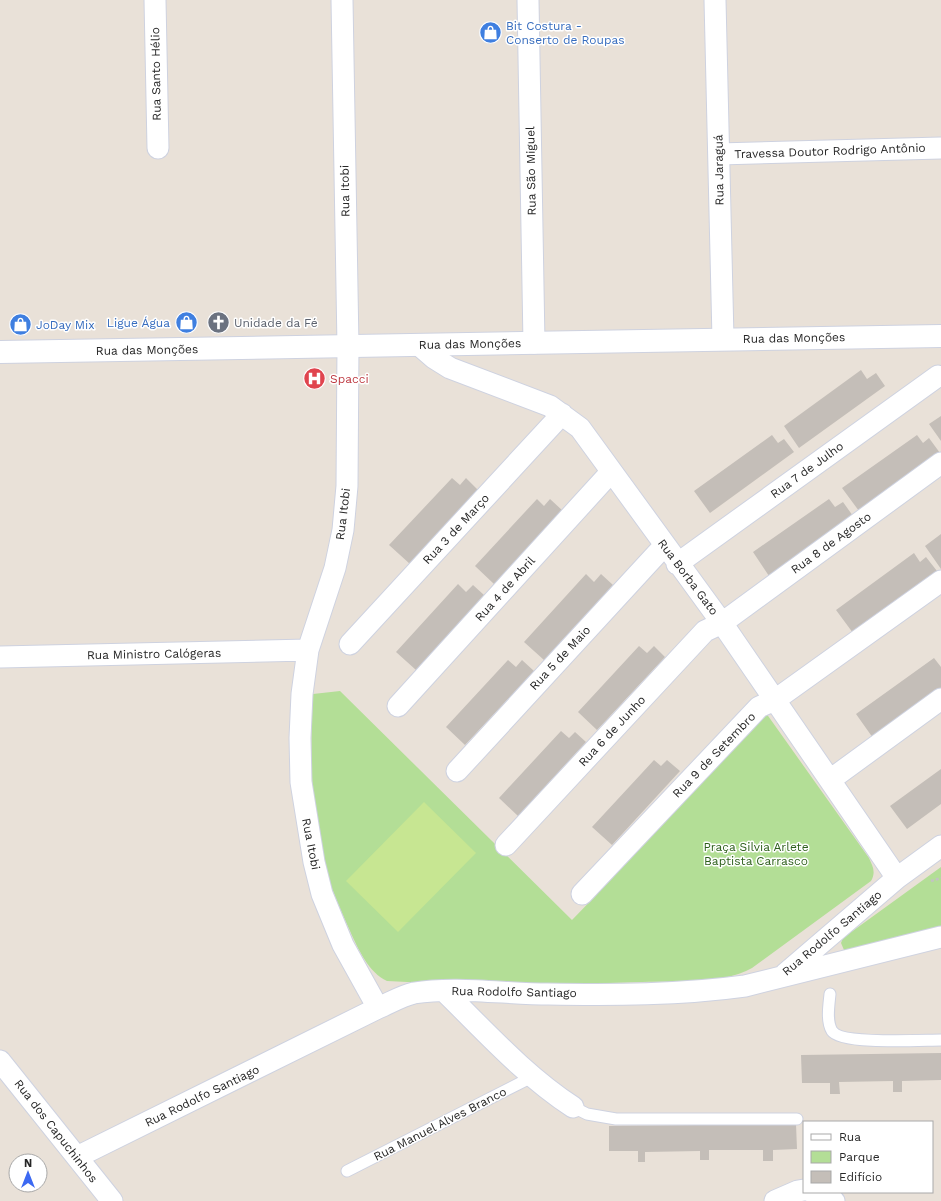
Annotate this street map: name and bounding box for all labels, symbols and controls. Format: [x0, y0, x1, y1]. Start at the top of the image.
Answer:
place label: Bit Costura - Conserto de Roupas [506, 19, 625, 47]
shop icon: Bit Costura - Conserto de Roupas [478, 20, 504, 46]
street label: Rua Santo Hélio [148, 27, 164, 121]
street label: Rua São Miguel [523, 126, 539, 216]
street label: Rua Jaraguá [711, 134, 727, 206]
street label: Travessa Doutor Rodrigo Antônio [734, 141, 926, 161]
street label: Rua Itobi [338, 165, 352, 217]
shop icon: Ligue Água [173, 310, 199, 336]
church icon: Unidade da Fé [206, 310, 232, 336]
shop icon: JoDay Mix [8, 312, 34, 338]
place label: Ligue Água [107, 316, 170, 330]
place label: Unidade da Fé [234, 316, 318, 330]
place label: JoDay Mix [36, 318, 95, 332]
street label: Rua das Monções [743, 330, 845, 346]
street label: Rua das Monções [419, 336, 521, 352]
street label: Rua das Monções [96, 342, 198, 358]
hospital icon: Spacci [302, 366, 328, 392]
place label: Spacci [330, 372, 369, 386]
street label: Rua 7 de Julho [768, 439, 846, 501]
street label: Rua Itobi [333, 487, 353, 541]
street label: Rua 3 de Março [420, 491, 492, 567]
street label: Rua 8 de Agosto [788, 509, 874, 577]
street label: Rua Borba Gato [655, 536, 721, 618]
street label: Rua 4 de Abril [472, 553, 538, 624]
street label: Rua 5 de Maio [527, 623, 593, 693]
street label: Rua Ministro Calógeras [87, 646, 221, 662]
street label: Rua 6 de Junho [576, 693, 648, 769]
street label: Rua 9 de Setembro [670, 709, 758, 801]
street label: Rua Itobi [299, 817, 323, 871]
park label: Praça Silvia Arlete Baptista Carrasco [703, 840, 809, 868]
street label: Rua Rodolfo Santiago [779, 887, 885, 979]
street label: Rua Rodolfo Santiago [451, 984, 577, 1000]
street label: Rua Rodolfo Santiago [143, 1062, 261, 1130]
street label: Rua dos Capuchinhos [11, 1077, 101, 1185]
street label: Rua Manuel Alves Branco [371, 1084, 509, 1164]
legend [803, 1121, 933, 1193]
text: Rua [839, 1130, 861, 1144]
text: Parque [839, 1150, 880, 1164]
north arrow [8, 1153, 48, 1193]
text: N [24, 1157, 32, 1170]
text: Edifício [839, 1170, 882, 1184]

